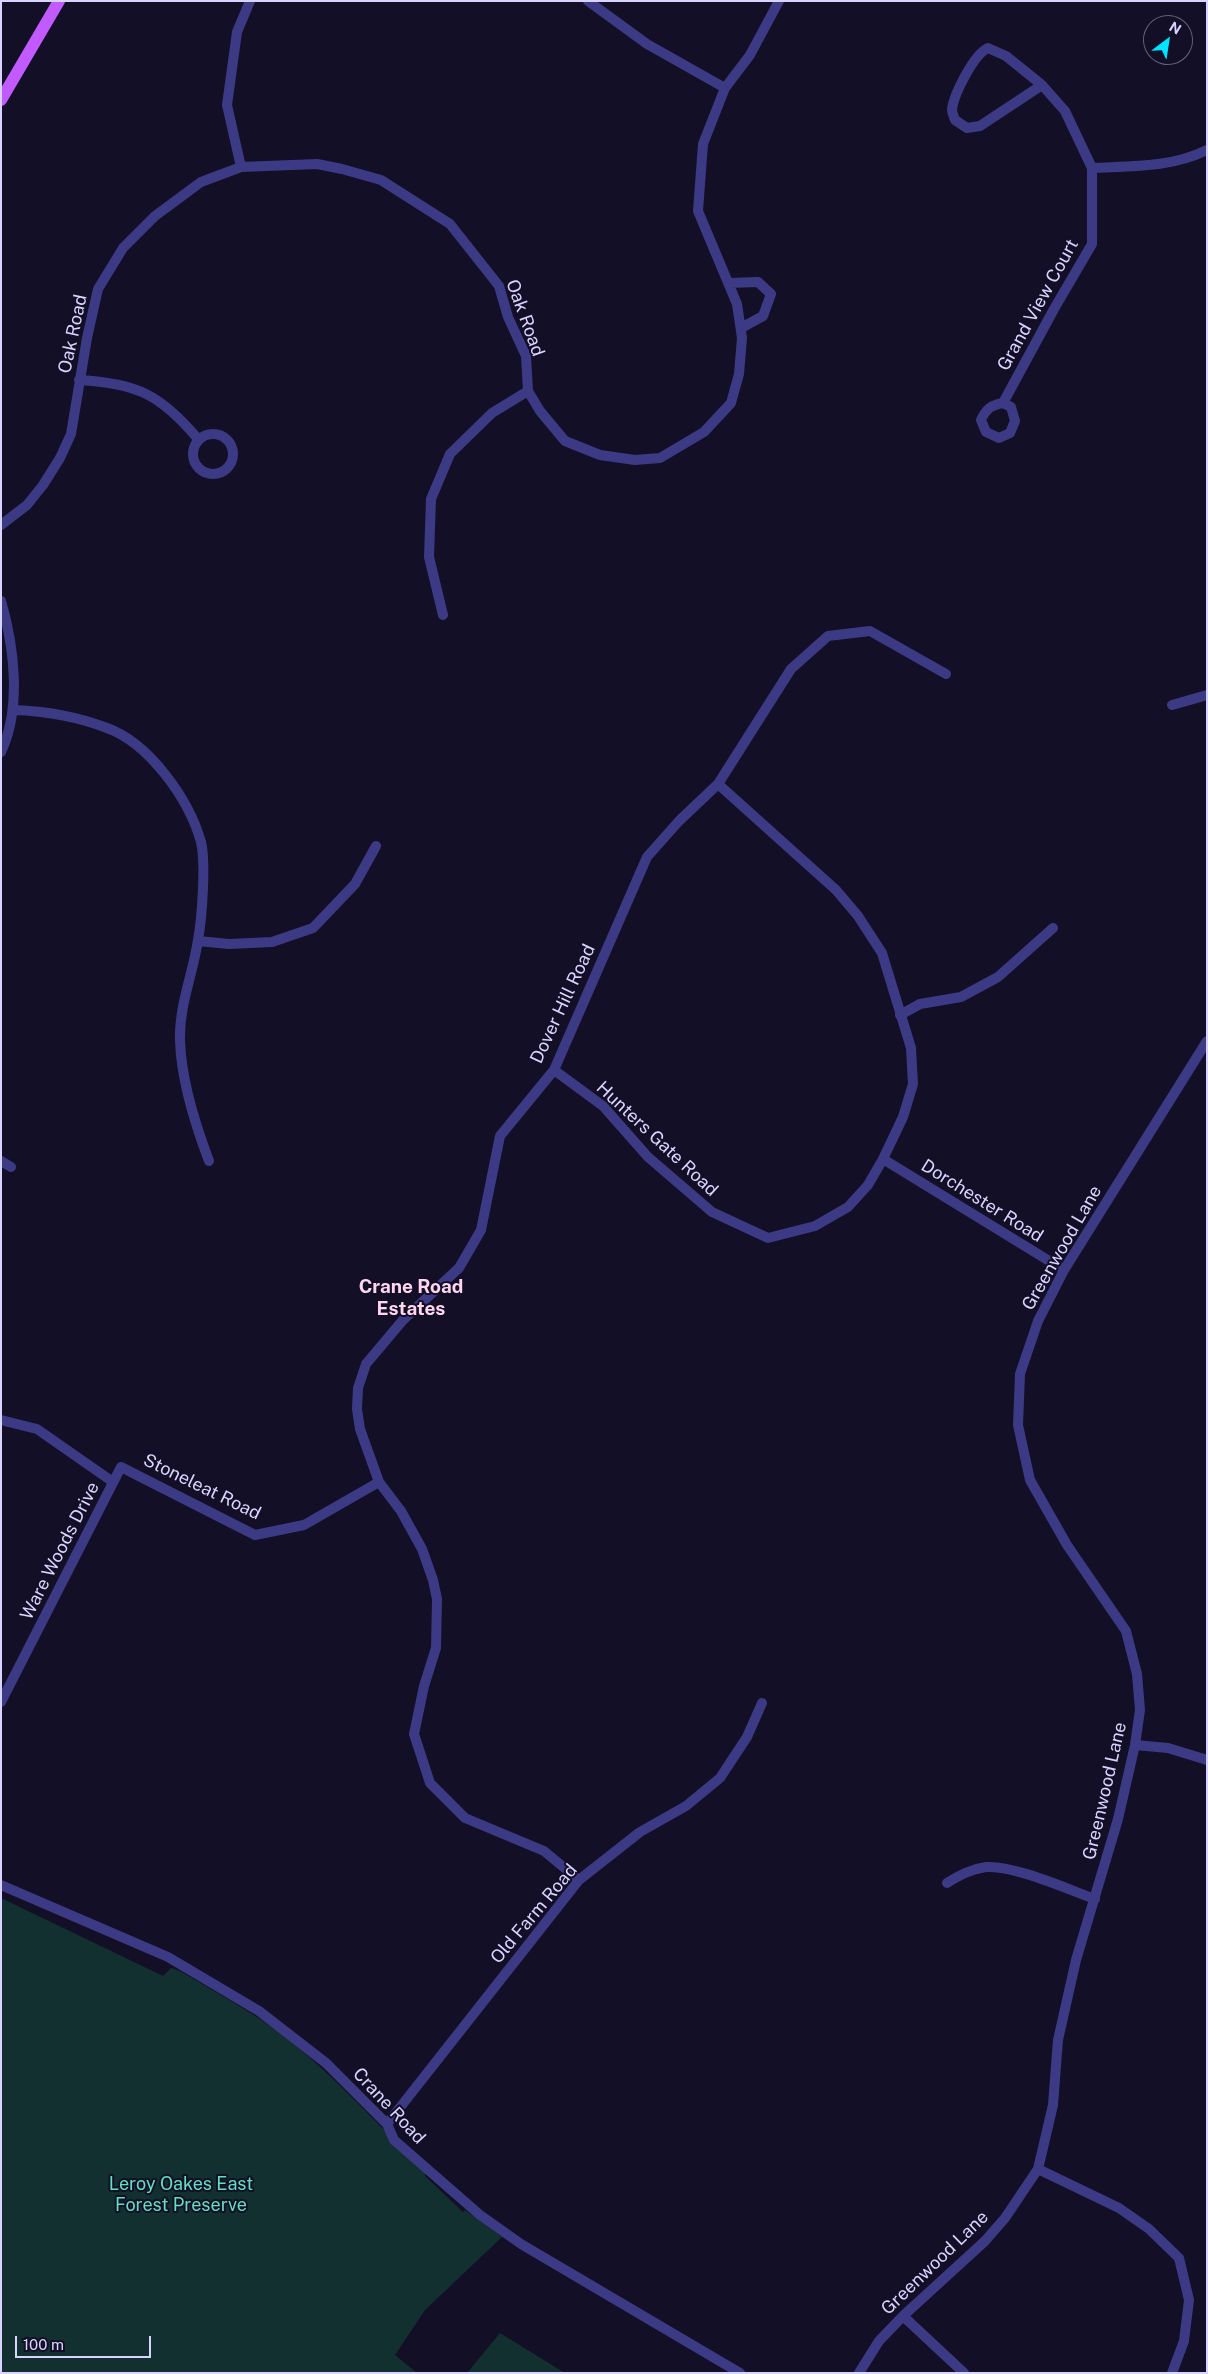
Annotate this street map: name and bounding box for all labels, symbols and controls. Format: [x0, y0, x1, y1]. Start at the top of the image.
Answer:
north arrow [1143, 15, 1193, 65]
text: N [1166, 18, 1184, 38]
street label: Grand View Court [993, 235, 1083, 375]
street label: Oak Road [501, 277, 549, 359]
street label: Oak Road [54, 293, 92, 375]
street label: Dover Hill Road [526, 941, 600, 1067]
street label: Hunters Gate Road [592, 1077, 722, 1201]
street label: Dorchester Road [917, 1155, 1047, 1247]
street label: Greenwood Lane [1018, 1182, 1106, 1314]
district label: Crane Road Estates [359, 1276, 463, 1320]
street label: Stoneleat Road [140, 1449, 264, 1525]
street label: Ware Woods Drive [16, 1478, 104, 1624]
street label: Greenwood Lane [1079, 1720, 1131, 1862]
street label: Old Farm Road [486, 1860, 582, 1968]
street label: Crane Road [348, 2063, 430, 2149]
park label: Leroy Oakes East Forest Preserve [109, 2173, 253, 2216]
street label: Greenwood Lane [877, 2206, 993, 2320]
scale bar [18, 2326, 154, 2358]
text: 100 m [23, 2336, 64, 2353]

